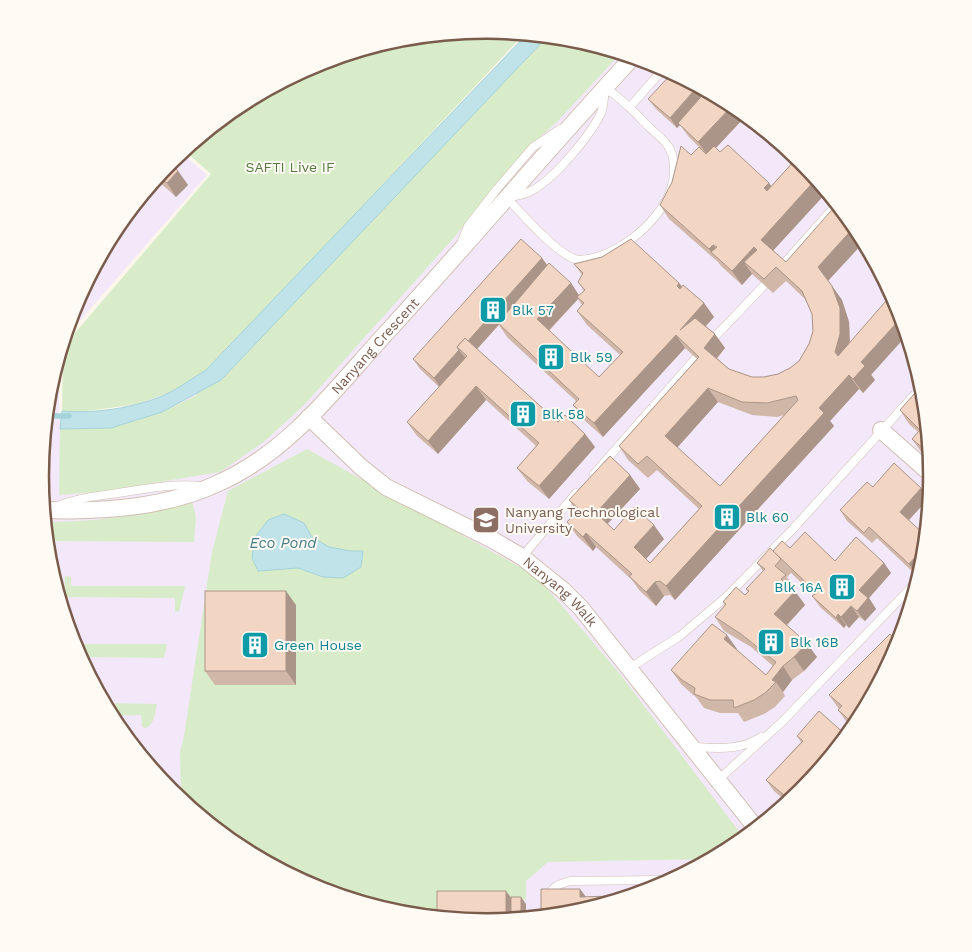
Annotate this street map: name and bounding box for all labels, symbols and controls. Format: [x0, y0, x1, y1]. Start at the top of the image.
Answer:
park label: SAFTI Live IF [246, 159, 334, 175]
street label: Nanyang Crescent [328, 295, 422, 397]
building icon: Blk 57 [478, 295, 508, 325]
place label: Blk 57 [512, 302, 554, 318]
building icon: Blk 59 [536, 342, 566, 372]
place label: Blk 59 [570, 349, 613, 365]
building icon: Blk 58 [508, 399, 538, 429]
place label: Blk 58 [542, 406, 585, 422]
building icon: Blk 60 [712, 502, 742, 532]
place label: Nanyang Technological University [505, 504, 660, 536]
school or university icon: Nanyang Technological University [471, 505, 501, 535]
place label: Blk 60 [746, 509, 789, 525]
water label: Eco Pond [249, 534, 317, 552]
street label: Nanyang Walk [520, 553, 601, 630]
building icon: Blk 16A [827, 572, 857, 602]
place label: Blk 16A [774, 579, 823, 595]
building icon: Blk 16B [756, 627, 786, 657]
building icon: Green House [240, 630, 270, 660]
place label: Blk 16B [790, 634, 839, 650]
place label: Green House [274, 637, 362, 653]

